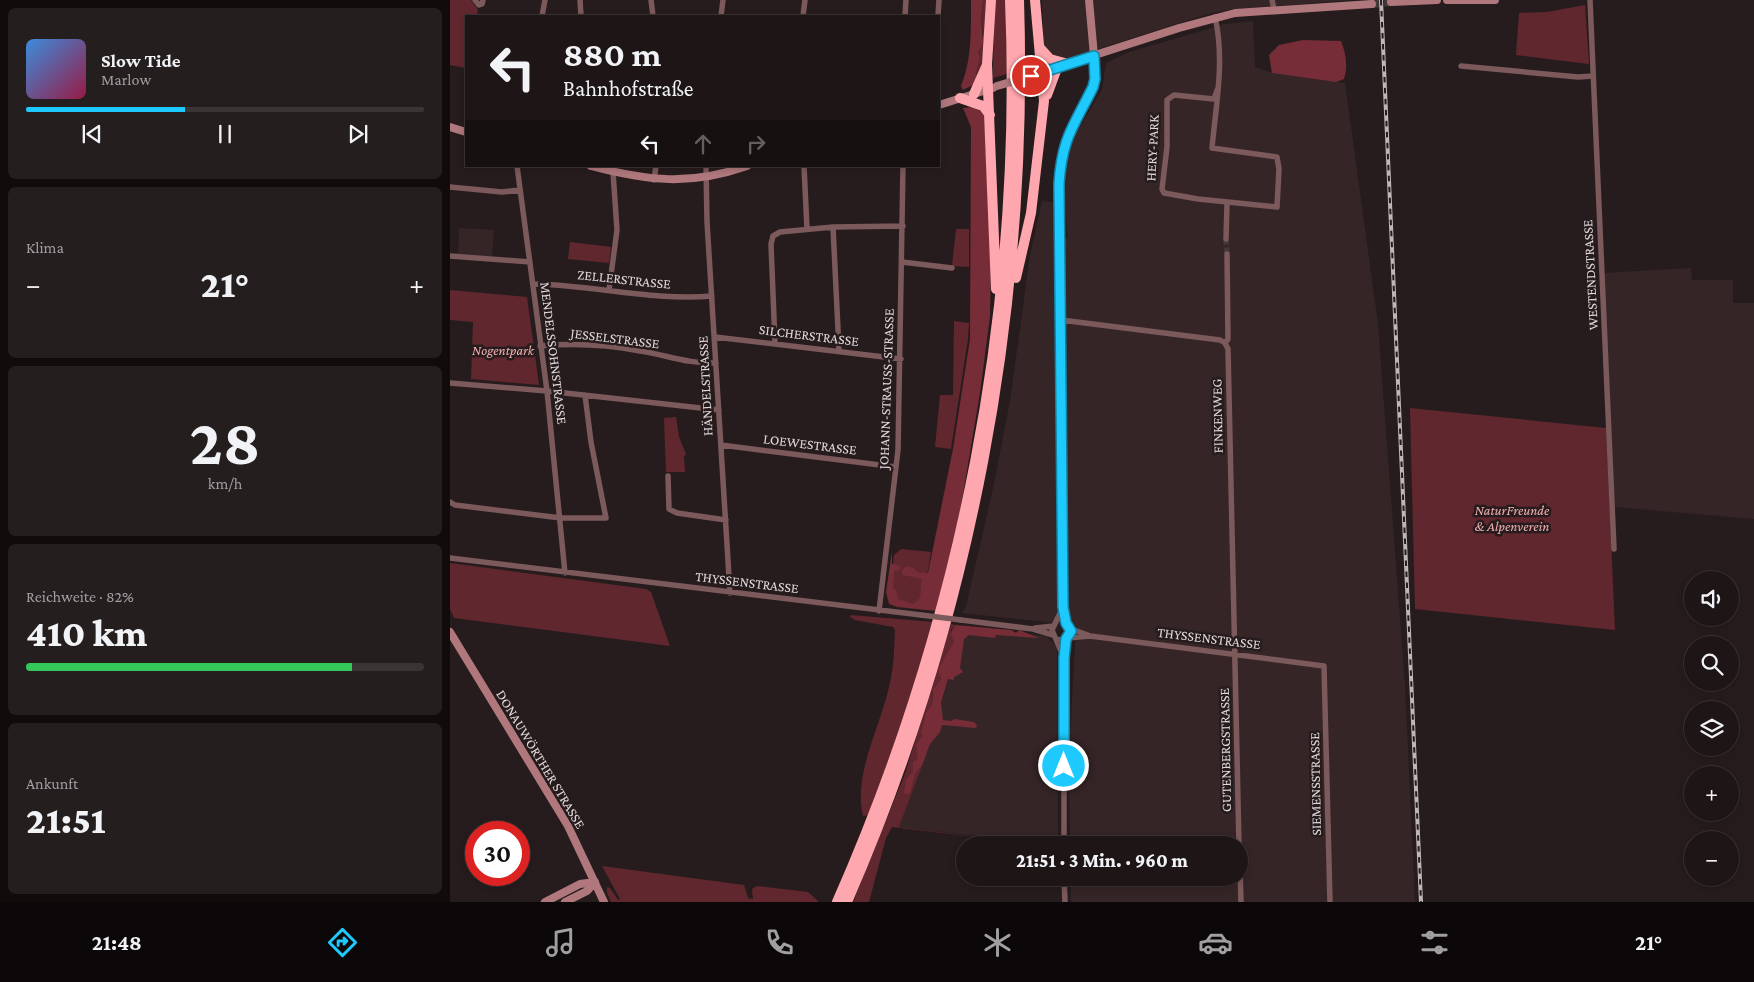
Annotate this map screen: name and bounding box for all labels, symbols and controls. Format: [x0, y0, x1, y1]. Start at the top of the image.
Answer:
icon: left [480, 35, 545, 100]
text: 880 m [563, 35, 661, 74]
text: Slow Tide [101, 50, 181, 71]
pin [1010, 55, 1052, 97]
icon: arrive [1017, 62, 1045, 90]
text: Marlow [101, 71, 151, 88]
text: Bahnhofstraße [563, 76, 693, 101]
street label: HERY-PARK [1142, 113, 1162, 182]
icon: previous [78, 120, 106, 148]
icon: pause [211, 120, 239, 148]
icon: next [344, 120, 372, 148]
icon: left [636, 130, 664, 158]
icon: ahead [689, 130, 717, 158]
icon: right [742, 130, 770, 158]
street label: WESTENDSTRASSE [1579, 219, 1601, 331]
text: Klima [26, 239, 64, 256]
text: 21° [201, 263, 249, 305]
street label: ZELLERSTRASSE [576, 266, 672, 292]
text: − [26, 269, 41, 300]
text: + [409, 269, 424, 300]
street label: MENDELSSOHNSTRASSE [537, 281, 571, 425]
street label: JOHANN-STRAUSS-STRASSE [875, 308, 897, 472]
street label: SILCHERSTRASSE [758, 321, 860, 349]
street label: JESSELSTRASSE [568, 324, 661, 351]
street label: HÄNDELSTRASSE [694, 335, 716, 436]
park label: Nogentpark [472, 342, 535, 358]
street label: FINKENWEG [1208, 378, 1226, 453]
text: 28 [190, 406, 260, 478]
street label: LOEWESTRASSE [762, 430, 858, 458]
text: km/h [208, 475, 242, 492]
park label: NaturFreunde & Alpenverein [1475, 502, 1550, 534]
street label: THYSSENSTRASSE [694, 568, 800, 596]
map controls [1684, 571, 1739, 886]
button: sound [1684, 571, 1739, 626]
text: Reichweite · 82% [26, 588, 134, 605]
text: 410 km [26, 612, 147, 654]
street label: THYSSENSTRASSE [1156, 624, 1262, 652]
button: search [1684, 636, 1739, 691]
street label: DONAUWÖRTHER STRASSE [493, 687, 589, 832]
street label: GUTENBERGSTRASSE [1216, 687, 1234, 812]
button: layers [1684, 701, 1739, 756]
street label: SIEMENSSTRASSE [1306, 732, 1324, 836]
position arrow [1037, 739, 1089, 791]
button: + [1684, 766, 1739, 821]
text: Ankunft [26, 775, 78, 792]
text: 21:51 [26, 799, 106, 841]
speed limit sign: 30 [465, 821, 530, 886]
button: − [1684, 831, 1739, 886]
text: 21:51 · 3 Min. · 960 m [1016, 850, 1188, 871]
icon: directions [325, 925, 360, 960]
icon: music [543, 925, 578, 960]
icon: phone [762, 925, 797, 960]
icon: climate [980, 925, 1015, 960]
icon: car [1198, 925, 1233, 960]
icon: filters [1417, 925, 1452, 960]
text: 21:48 [92, 930, 142, 955]
text: 21° [1635, 930, 1662, 955]

